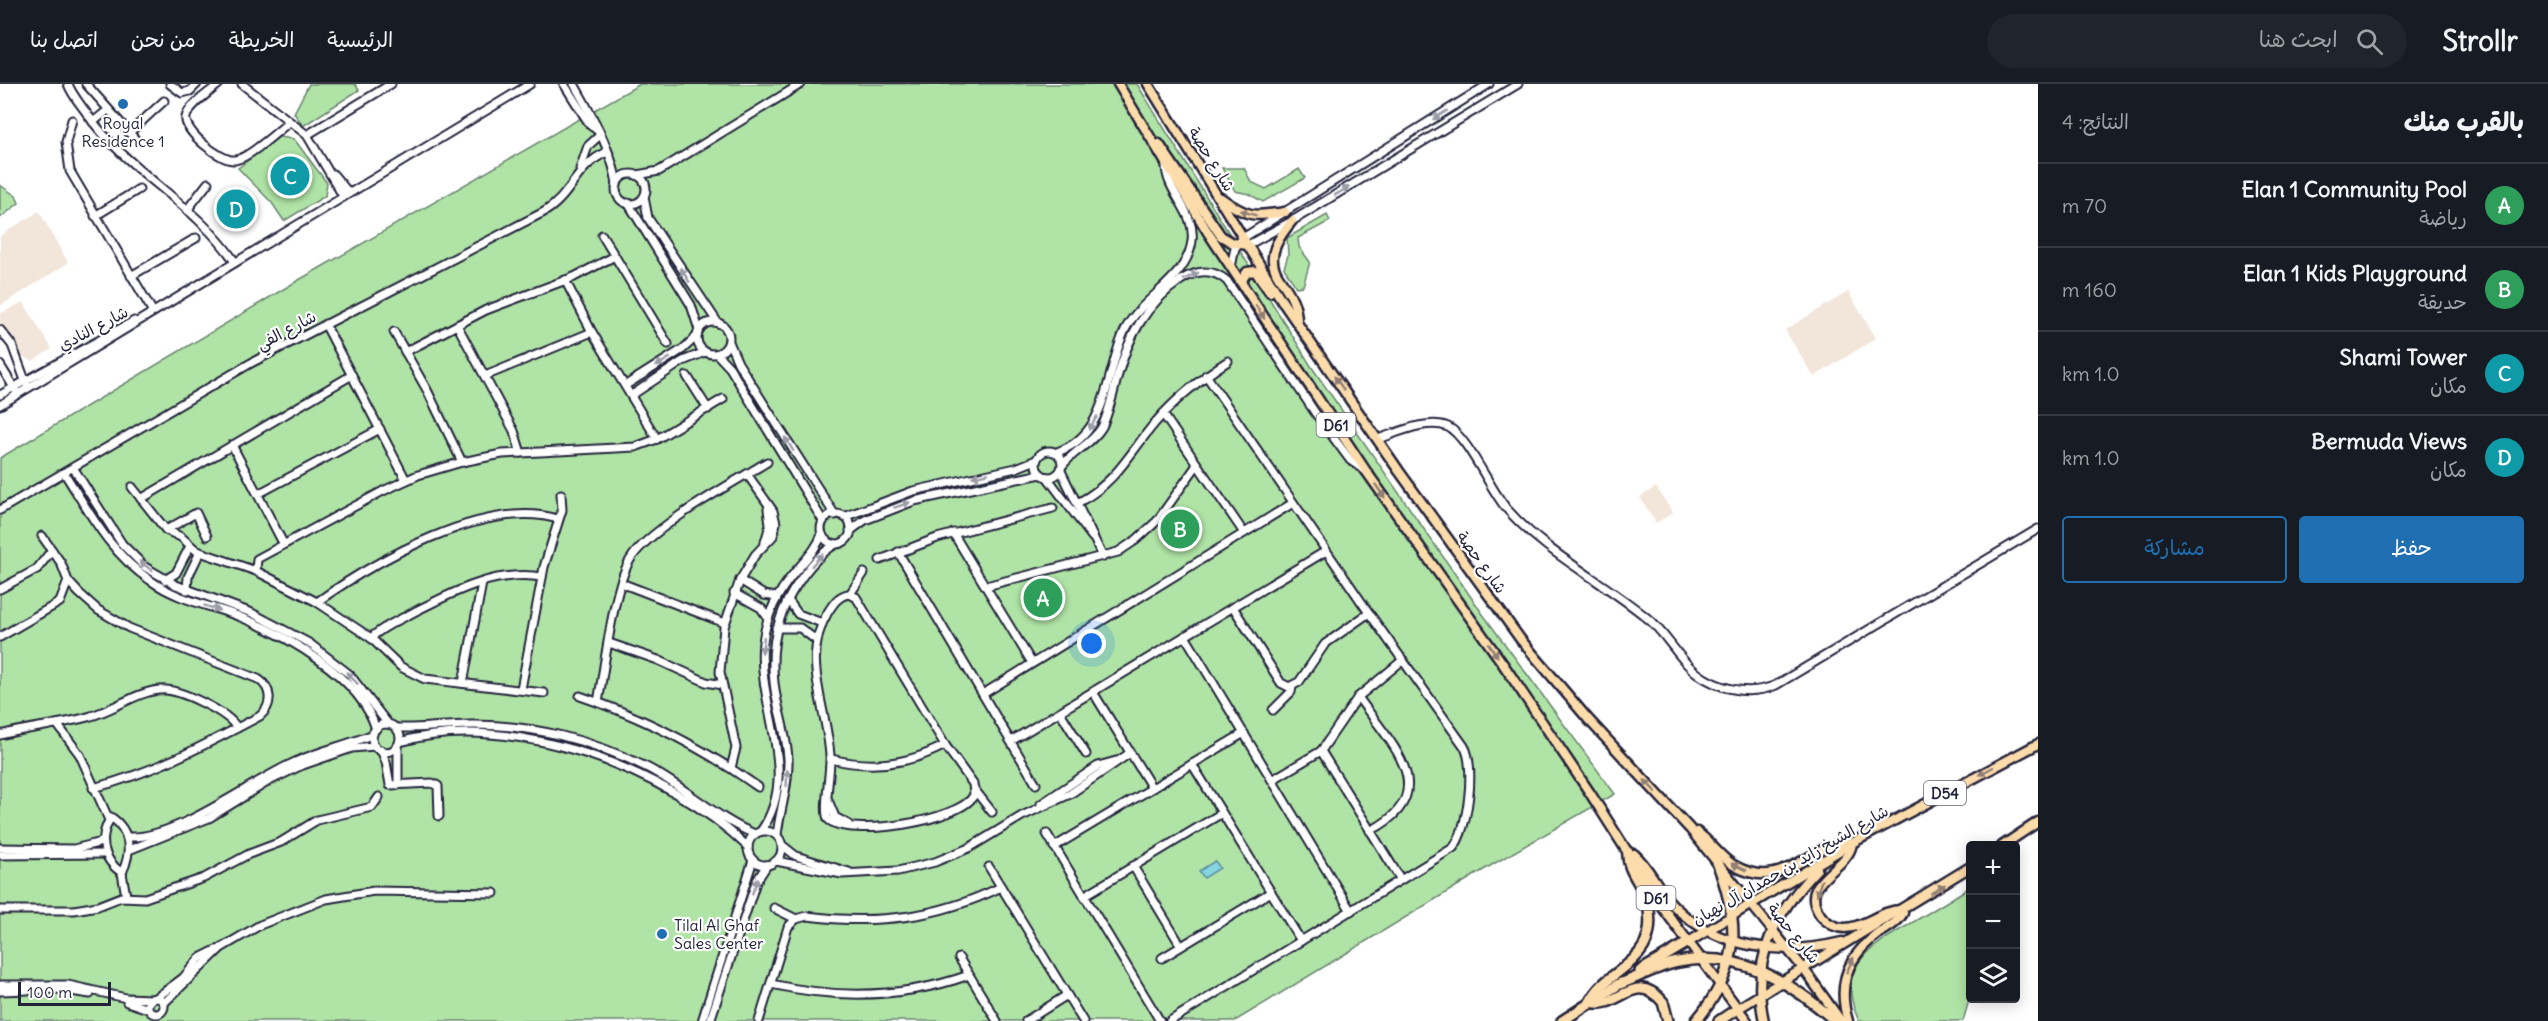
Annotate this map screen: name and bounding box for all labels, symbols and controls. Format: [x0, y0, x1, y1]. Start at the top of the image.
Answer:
search box [1987, 14, 2407, 68]
text: Strollr [2443, 23, 2518, 59]
text: ابحث هنا [2259, 25, 2338, 53]
icon: search [2353, 25, 2386, 58]
text: اتصل بنا [30, 26, 98, 53]
text: من نحن [131, 26, 196, 53]
text: الخريطة [229, 26, 294, 53]
text: الرئيسية [327, 26, 393, 53]
marker: Royal Residence 1 [116, 97, 130, 111]
text: بالقرب منك [2404, 105, 2524, 138]
one-way arrow [1432, 109, 1448, 120]
text: النتائج: 4 [2062, 109, 2129, 134]
place label: Royal Residence 1 [81, 113, 165, 151]
street label: شارع حصة [1183, 123, 1240, 196]
pin: C [270, 154, 310, 199]
text: Elan 1 Community Pool [2241, 175, 2467, 203]
one-way arrow [1334, 185, 1350, 196]
pin: D [216, 186, 256, 232]
text: 70 m [2062, 193, 2107, 218]
text: A [2498, 193, 2511, 218]
text: رياضة [2419, 205, 2467, 230]
one-way arrow [1238, 208, 1256, 217]
text: Elan 1 Kids Playground [2243, 259, 2467, 287]
one-way arrow [680, 267, 691, 283]
one-way arrow [1183, 271, 1200, 280]
text: 160 m [2062, 277, 2117, 302]
text: B [2498, 277, 2511, 302]
text: حديقة [2418, 289, 2467, 314]
street label: شارع النادي [55, 301, 132, 357]
one-way arrow [1255, 303, 1266, 320]
street label: شارع الفي [253, 306, 322, 358]
text: Shami Tower [2339, 343, 2467, 371]
one-way arrow [655, 357, 671, 368]
text: 1.0 km [2062, 361, 2120, 386]
text: C [2498, 361, 2511, 386]
text: مكان [2430, 373, 2467, 398]
one-way arrow [1333, 375, 1345, 391]
road number: D61 [1316, 413, 1356, 437]
one-way arrow [1087, 415, 1098, 431]
text: Bermuda Views [2311, 427, 2467, 455]
one-way arrow [783, 436, 794, 452]
text: 1.0 km [2062, 445, 2120, 470]
text: D [2497, 445, 2512, 470]
text: مكان [2430, 457, 2467, 482]
one-way arrow [970, 471, 989, 480]
one-way arrow [1374, 483, 1386, 499]
one-way arrow [893, 500, 911, 509]
pin: B [1160, 506, 1200, 552]
button: مشاركة [2062, 516, 2287, 583]
button: حفظ [2299, 516, 2524, 583]
street label: شارع حصة [1451, 527, 1511, 598]
one-way arrow [810, 553, 823, 568]
one-way arrow [138, 561, 153, 573]
pin: A [1024, 576, 1062, 620]
one-way arrow [203, 603, 221, 613]
your location [1077, 629, 1106, 658]
one-way arrow [758, 635, 768, 654]
one-way arrow [1487, 642, 1499, 658]
one-way arrow [346, 671, 359, 686]
one-way arrow [1977, 766, 1994, 776]
one-way arrow [783, 768, 792, 787]
one-way arrow [1644, 779, 1657, 794]
road number: D54 [1924, 781, 1966, 805]
street label: شارع الشيخ زايد بن حمدان آل نهيان [1688, 800, 1893, 931]
map controls [1966, 841, 2020, 1003]
button: + [1966, 841, 2020, 895]
one-way arrow [1730, 863, 1747, 872]
one-way arrow [751, 877, 761, 895]
one-way arrow [1813, 879, 1823, 897]
one-way arrow [1930, 883, 1946, 894]
road number: D61 [1636, 886, 1676, 910]
button: − [1966, 895, 2020, 949]
street label: شارع حصة [1762, 899, 1824, 969]
place label: Tilal Al Ghaf Sales Center [674, 915, 764, 953]
marker: Tilal Al Ghaf Sales Center [655, 927, 669, 941]
button: layers [1966, 949, 2020, 1003]
one-way arrow [1846, 956, 1855, 973]
scale bar [18, 979, 111, 1006]
text: 100 m [27, 982, 72, 1002]

